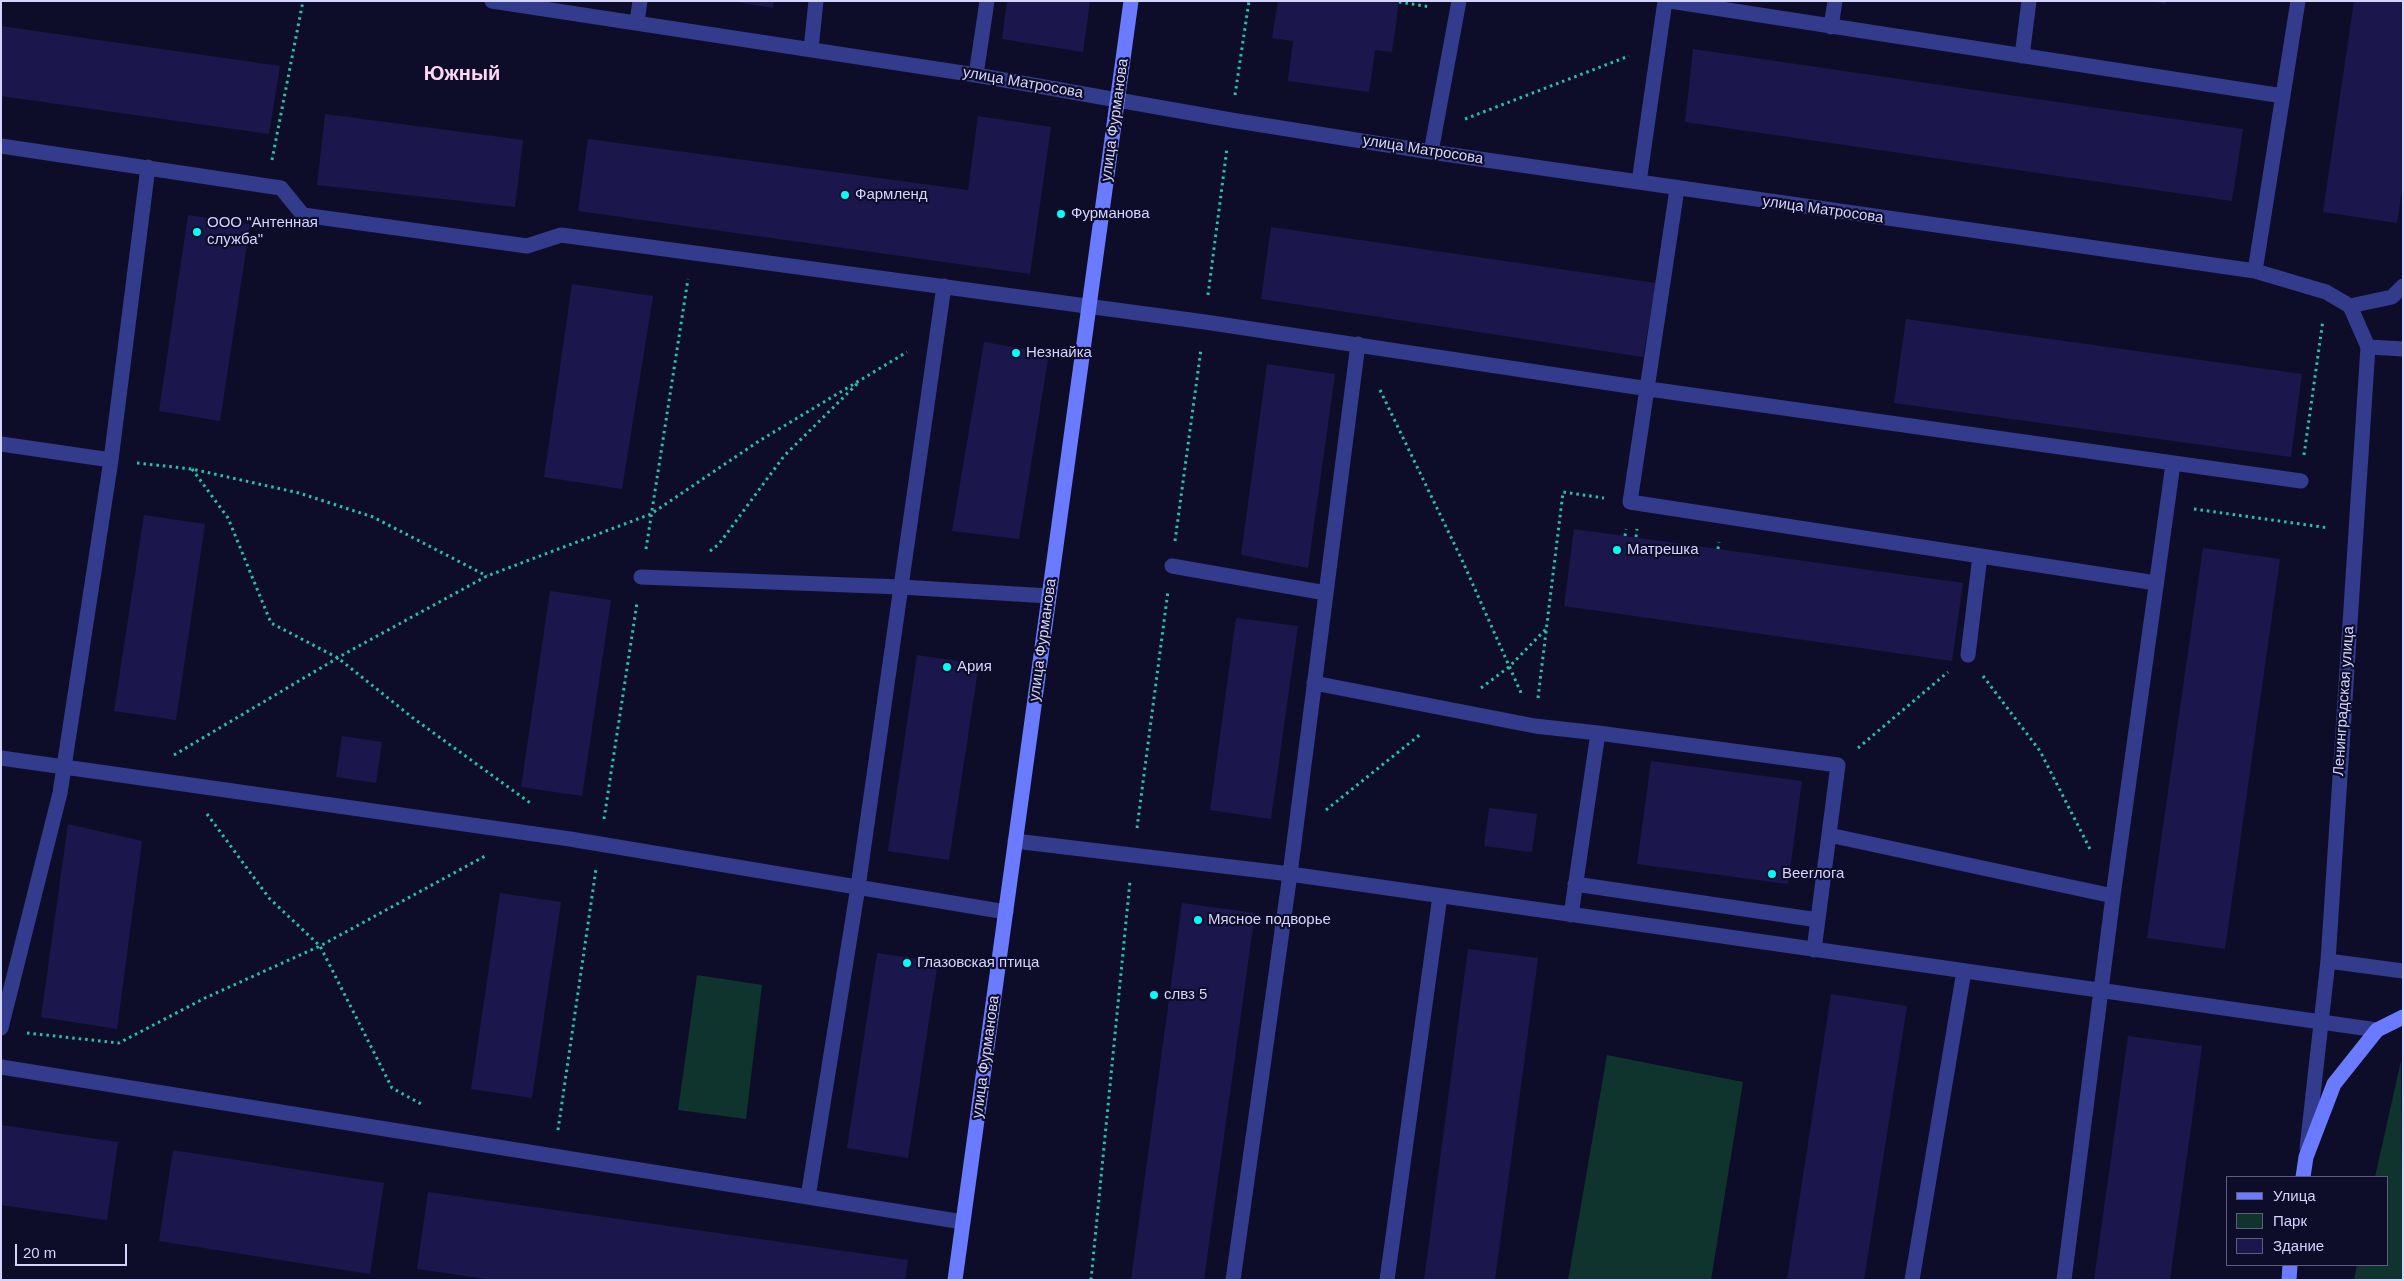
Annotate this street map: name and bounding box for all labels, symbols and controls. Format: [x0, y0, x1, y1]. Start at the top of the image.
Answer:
street label: улица Фурманова [1097, 57, 1133, 183]
district label: Южный [424, 62, 500, 86]
street label: улица Матросова [961, 64, 1085, 102]
street label: улица Матросова [1361, 132, 1485, 168]
place label: Фармленд [855, 186, 928, 204]
marker: Фармленд [839, 189, 851, 201]
street label: улица Матросова [1761, 193, 1885, 227]
place label: Фурманова [1071, 205, 1150, 223]
marker: Фурманова [1055, 208, 1067, 220]
place label: ООО "Антенная служба" [207, 214, 318, 249]
marker: ООО "Антенная служба" [191, 226, 203, 238]
place label: Незнайка [1026, 344, 1092, 362]
marker: Незнайка [1010, 347, 1022, 359]
place label: Матрешка [1627, 541, 1698, 559]
marker: Матрешка [1611, 544, 1623, 556]
street label: улица Фурманова [1025, 577, 1061, 703]
street label: Ленинградская улица [2330, 625, 2358, 777]
place label: Ария [957, 658, 992, 676]
marker: Ария [941, 661, 953, 673]
place label: Beerлога [1782, 865, 1844, 883]
marker: Beerлога [1766, 868, 1778, 880]
place label: Мясное подворье [1208, 911, 1331, 929]
marker: Мясное подворье [1192, 914, 1204, 926]
place label: Глазовская птица [917, 954, 1039, 972]
marker: Глазовская птица [901, 957, 913, 969]
place label: слвз 5 [1164, 986, 1207, 1004]
marker: слвз 5 [1148, 989, 1160, 1001]
street label: улица Фурманова [968, 994, 1004, 1120]
legend [2226, 1176, 2389, 1266]
text: Улица [2273, 1187, 2316, 1204]
text: Парк [2273, 1212, 2307, 1229]
scale bar [18, 1234, 130, 1266]
text: Здание [2273, 1237, 2324, 1254]
text: 20 m [23, 1244, 56, 1261]

